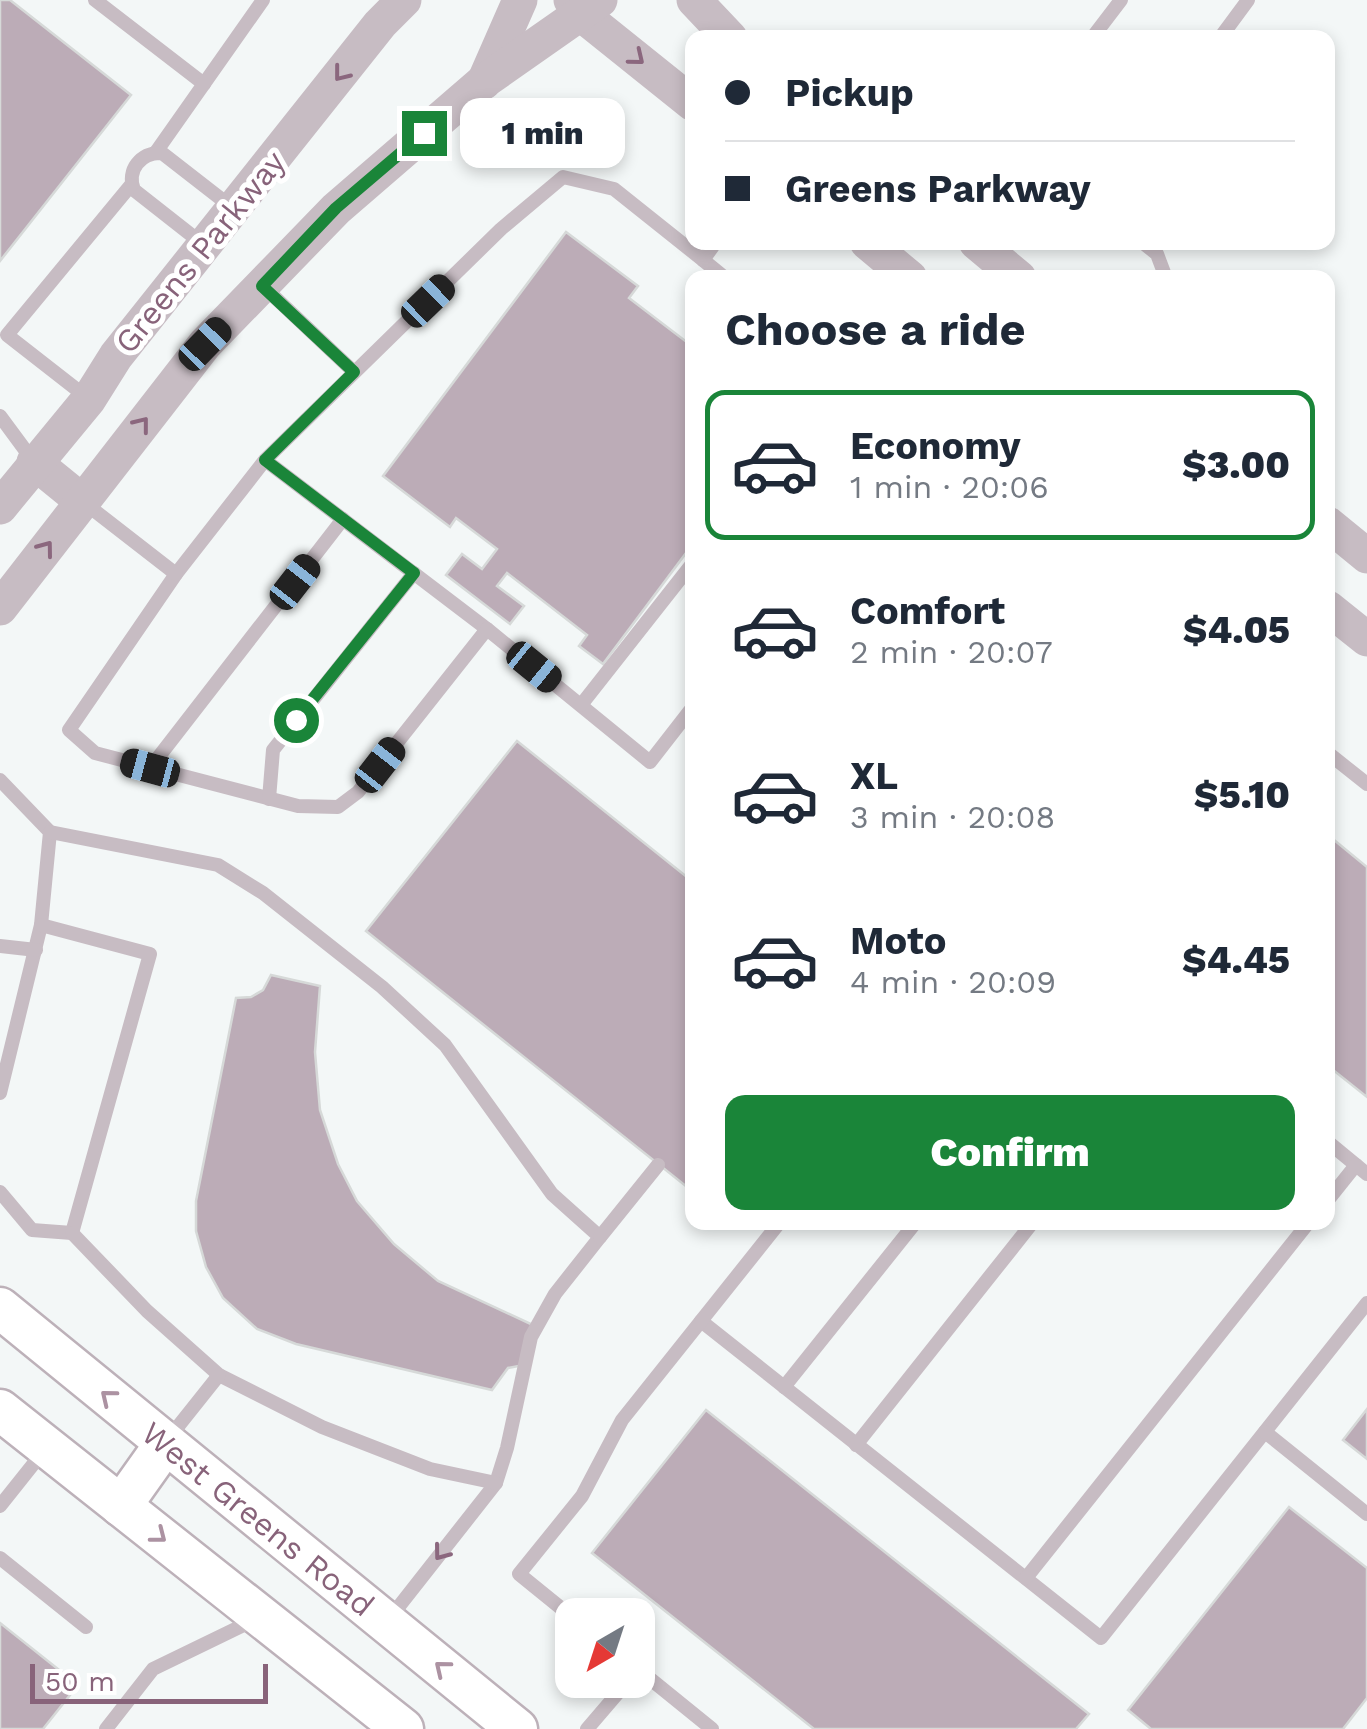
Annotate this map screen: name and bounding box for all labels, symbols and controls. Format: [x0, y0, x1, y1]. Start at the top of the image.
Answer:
one-way arrow [626, 46, 644, 64]
one-way arrow [335, 63, 353, 81]
text: Pickup [785, 71, 914, 115]
callout: 1 min [459, 98, 624, 168]
route end [402, 111, 447, 156]
text: 1 min [501, 114, 584, 152]
street label: Greens Parkway [107, 143, 293, 361]
text: Greens Parkway [785, 167, 1091, 211]
car [396, 269, 460, 333]
text: Choose a ride [725, 303, 1025, 356]
car [173, 312, 237, 376]
one-way arrow [131, 417, 148, 435]
icon: car [730, 420, 820, 510]
text: Economy [850, 424, 1021, 468]
text: $3.00 [1182, 443, 1290, 487]
text: 1 min · 20:06 [850, 468, 1049, 506]
one-way arrow [34, 542, 51, 560]
car [265, 549, 325, 615]
icon: car [730, 585, 820, 675]
text: Comfort [850, 589, 1005, 633]
text: $4.05 [1183, 608, 1290, 652]
text: 2 min · 20:07 [850, 633, 1053, 671]
car [501, 636, 567, 698]
route start [274, 698, 319, 743]
car [350, 732, 410, 798]
car [117, 746, 183, 790]
icon: car [730, 750, 820, 840]
text: XL [850, 754, 898, 798]
text: $5.10 [1194, 773, 1290, 817]
text: 3 min · 20:08 [850, 798, 1055, 836]
icon: car [730, 915, 820, 1005]
text: Moto [850, 919, 946, 963]
text: $4.45 [1182, 938, 1290, 982]
text: 4 min · 20:09 [850, 963, 1056, 1001]
button: Confirm [725, 1095, 1295, 1210]
one-way arrow [101, 1391, 119, 1409]
street label: West Greens Road [134, 1414, 382, 1624]
one-way arrow [148, 1524, 166, 1542]
one-way arrow [435, 1542, 453, 1560]
north arrow [555, 1598, 655, 1698]
map controls [555, 1598, 655, 1698]
scale bar [30, 1659, 268, 1704]
one-way arrow [435, 1662, 453, 1680]
text: 50 m [45, 1665, 115, 1698]

